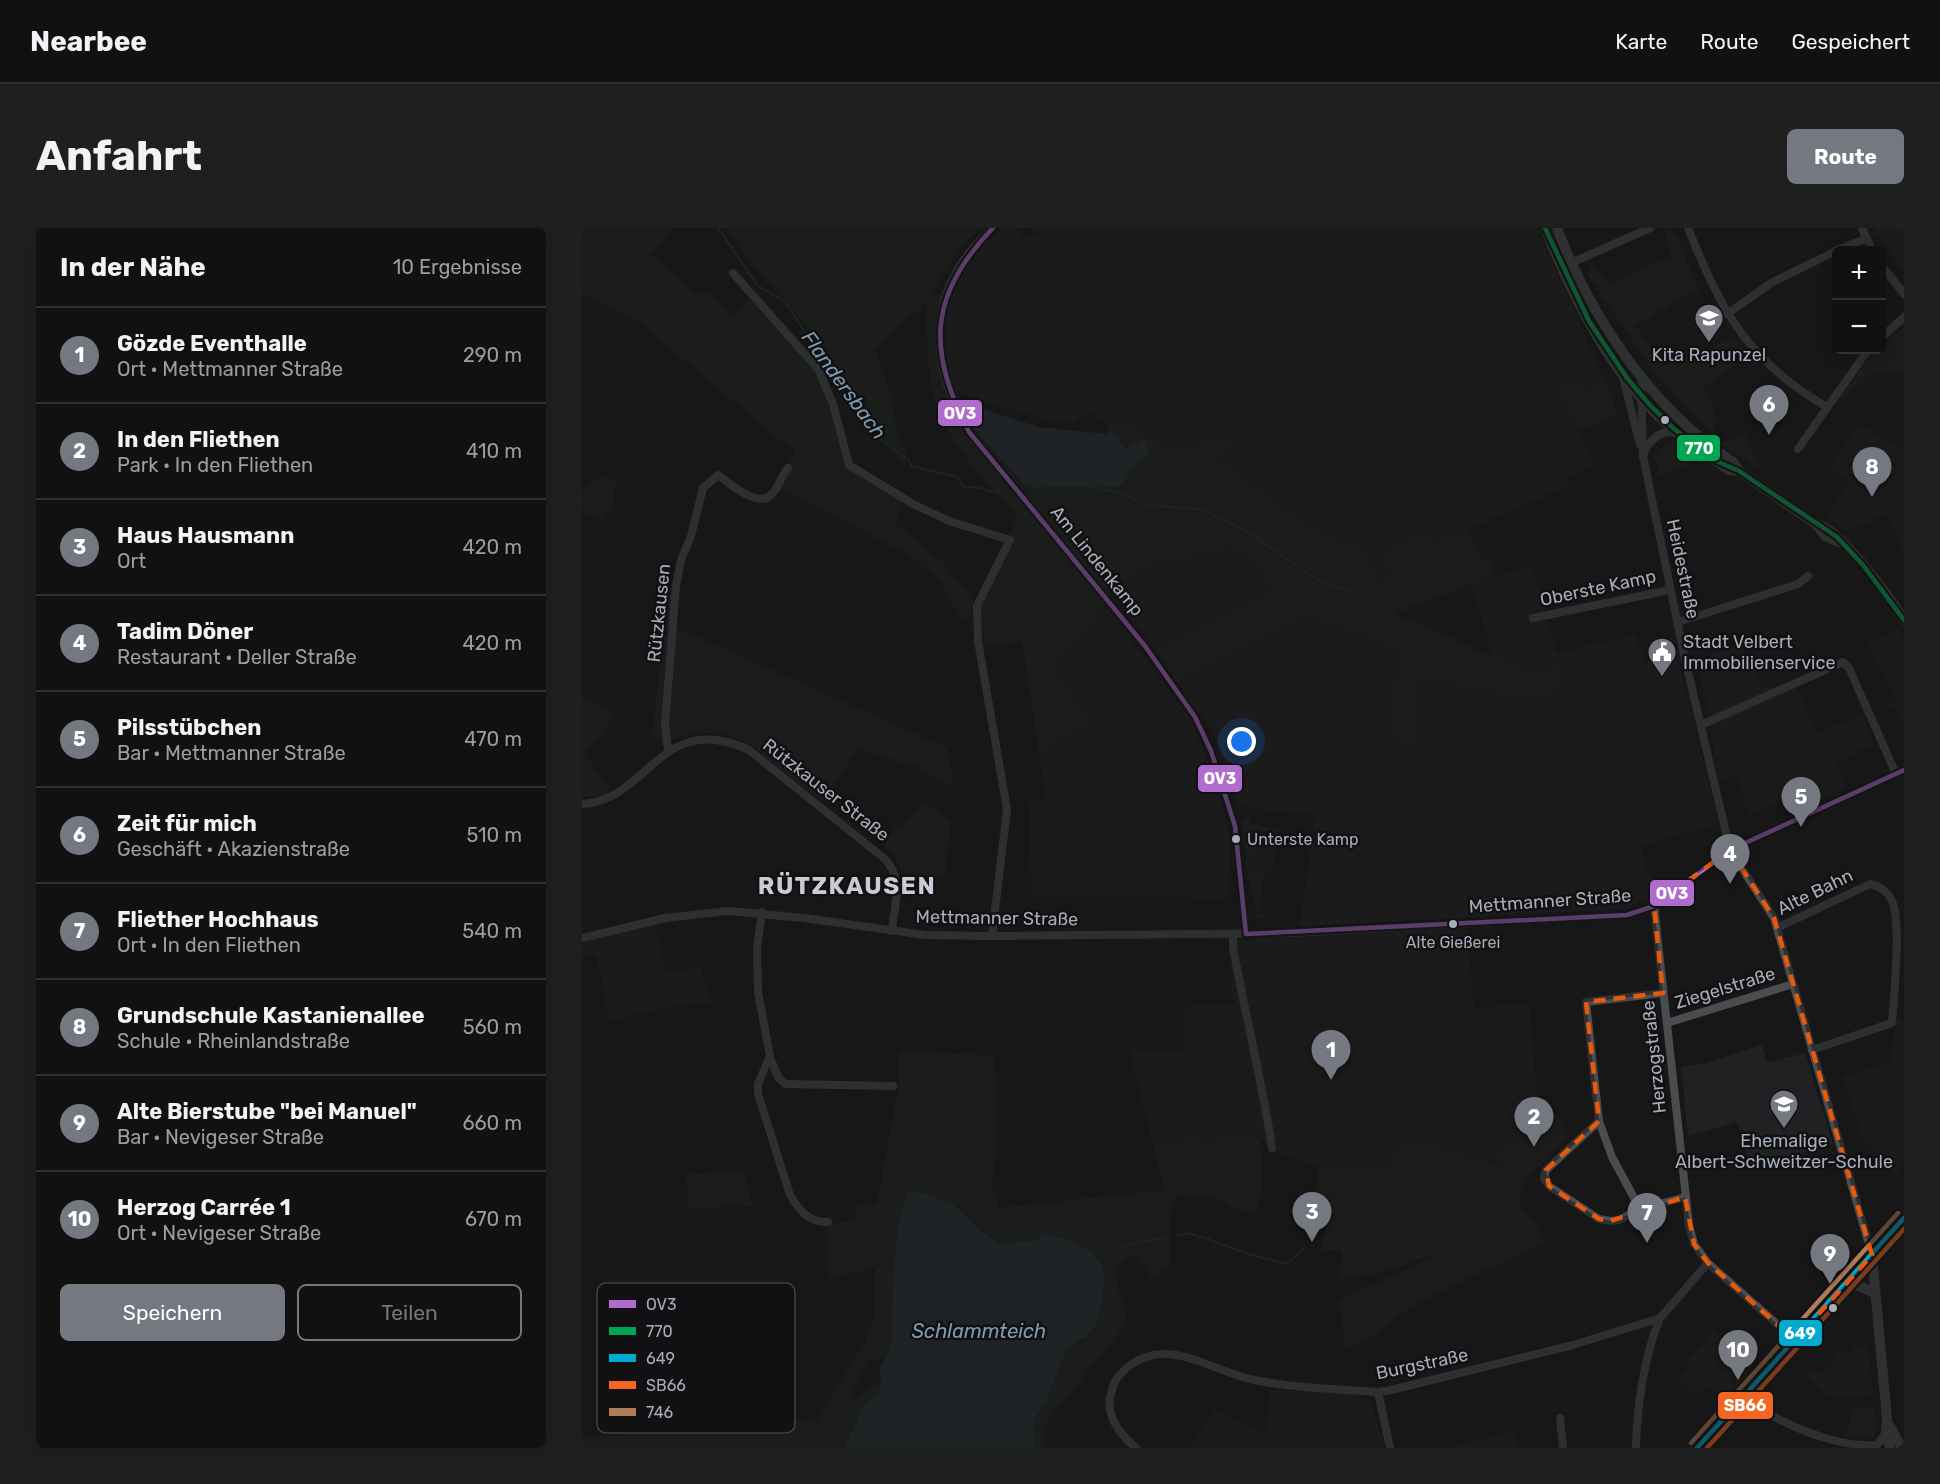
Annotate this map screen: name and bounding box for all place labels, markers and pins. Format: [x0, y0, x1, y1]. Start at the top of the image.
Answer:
school or university icon: Kita Rapunzel [1693, 302, 1725, 344]
place label: Kita Rapunzel [1652, 344, 1766, 366]
pin: 6 [1750, 386, 1788, 435]
unlabelled marker [1659, 414, 1671, 426]
pin: 8 [1852, 448, 1892, 497]
place label: Stadt Velbert Immobilienservice [1683, 631, 1835, 674]
public building icon: Stadt Velbert Immobilienservice [1646, 636, 1678, 678]
pin: 5 [1782, 778, 1820, 827]
place label: Unterste Kamp [1247, 830, 1358, 849]
marker: Unterste Kamp [1230, 833, 1242, 845]
pin: 4 [1710, 834, 1750, 884]
marker: Alte Gießerei [1447, 918, 1459, 930]
place label: Alte Gießerei [1406, 933, 1500, 952]
pin: 1 [1312, 1030, 1350, 1080]
school or university icon: Ehemalige Albert-Schweitzer-Schule [1768, 1088, 1800, 1130]
pin: 2 [1514, 1098, 1554, 1147]
place label: Ehemalige Albert-Schweitzer-Schule [1675, 1130, 1893, 1173]
pin: 3 [1292, 1192, 1332, 1242]
pin: 7 [1628, 1194, 1666, 1243]
pin: 9 [1810, 1234, 1850, 1284]
unlabelled marker [1827, 1302, 1839, 1314]
pin: 10 [1718, 1330, 1758, 1380]

